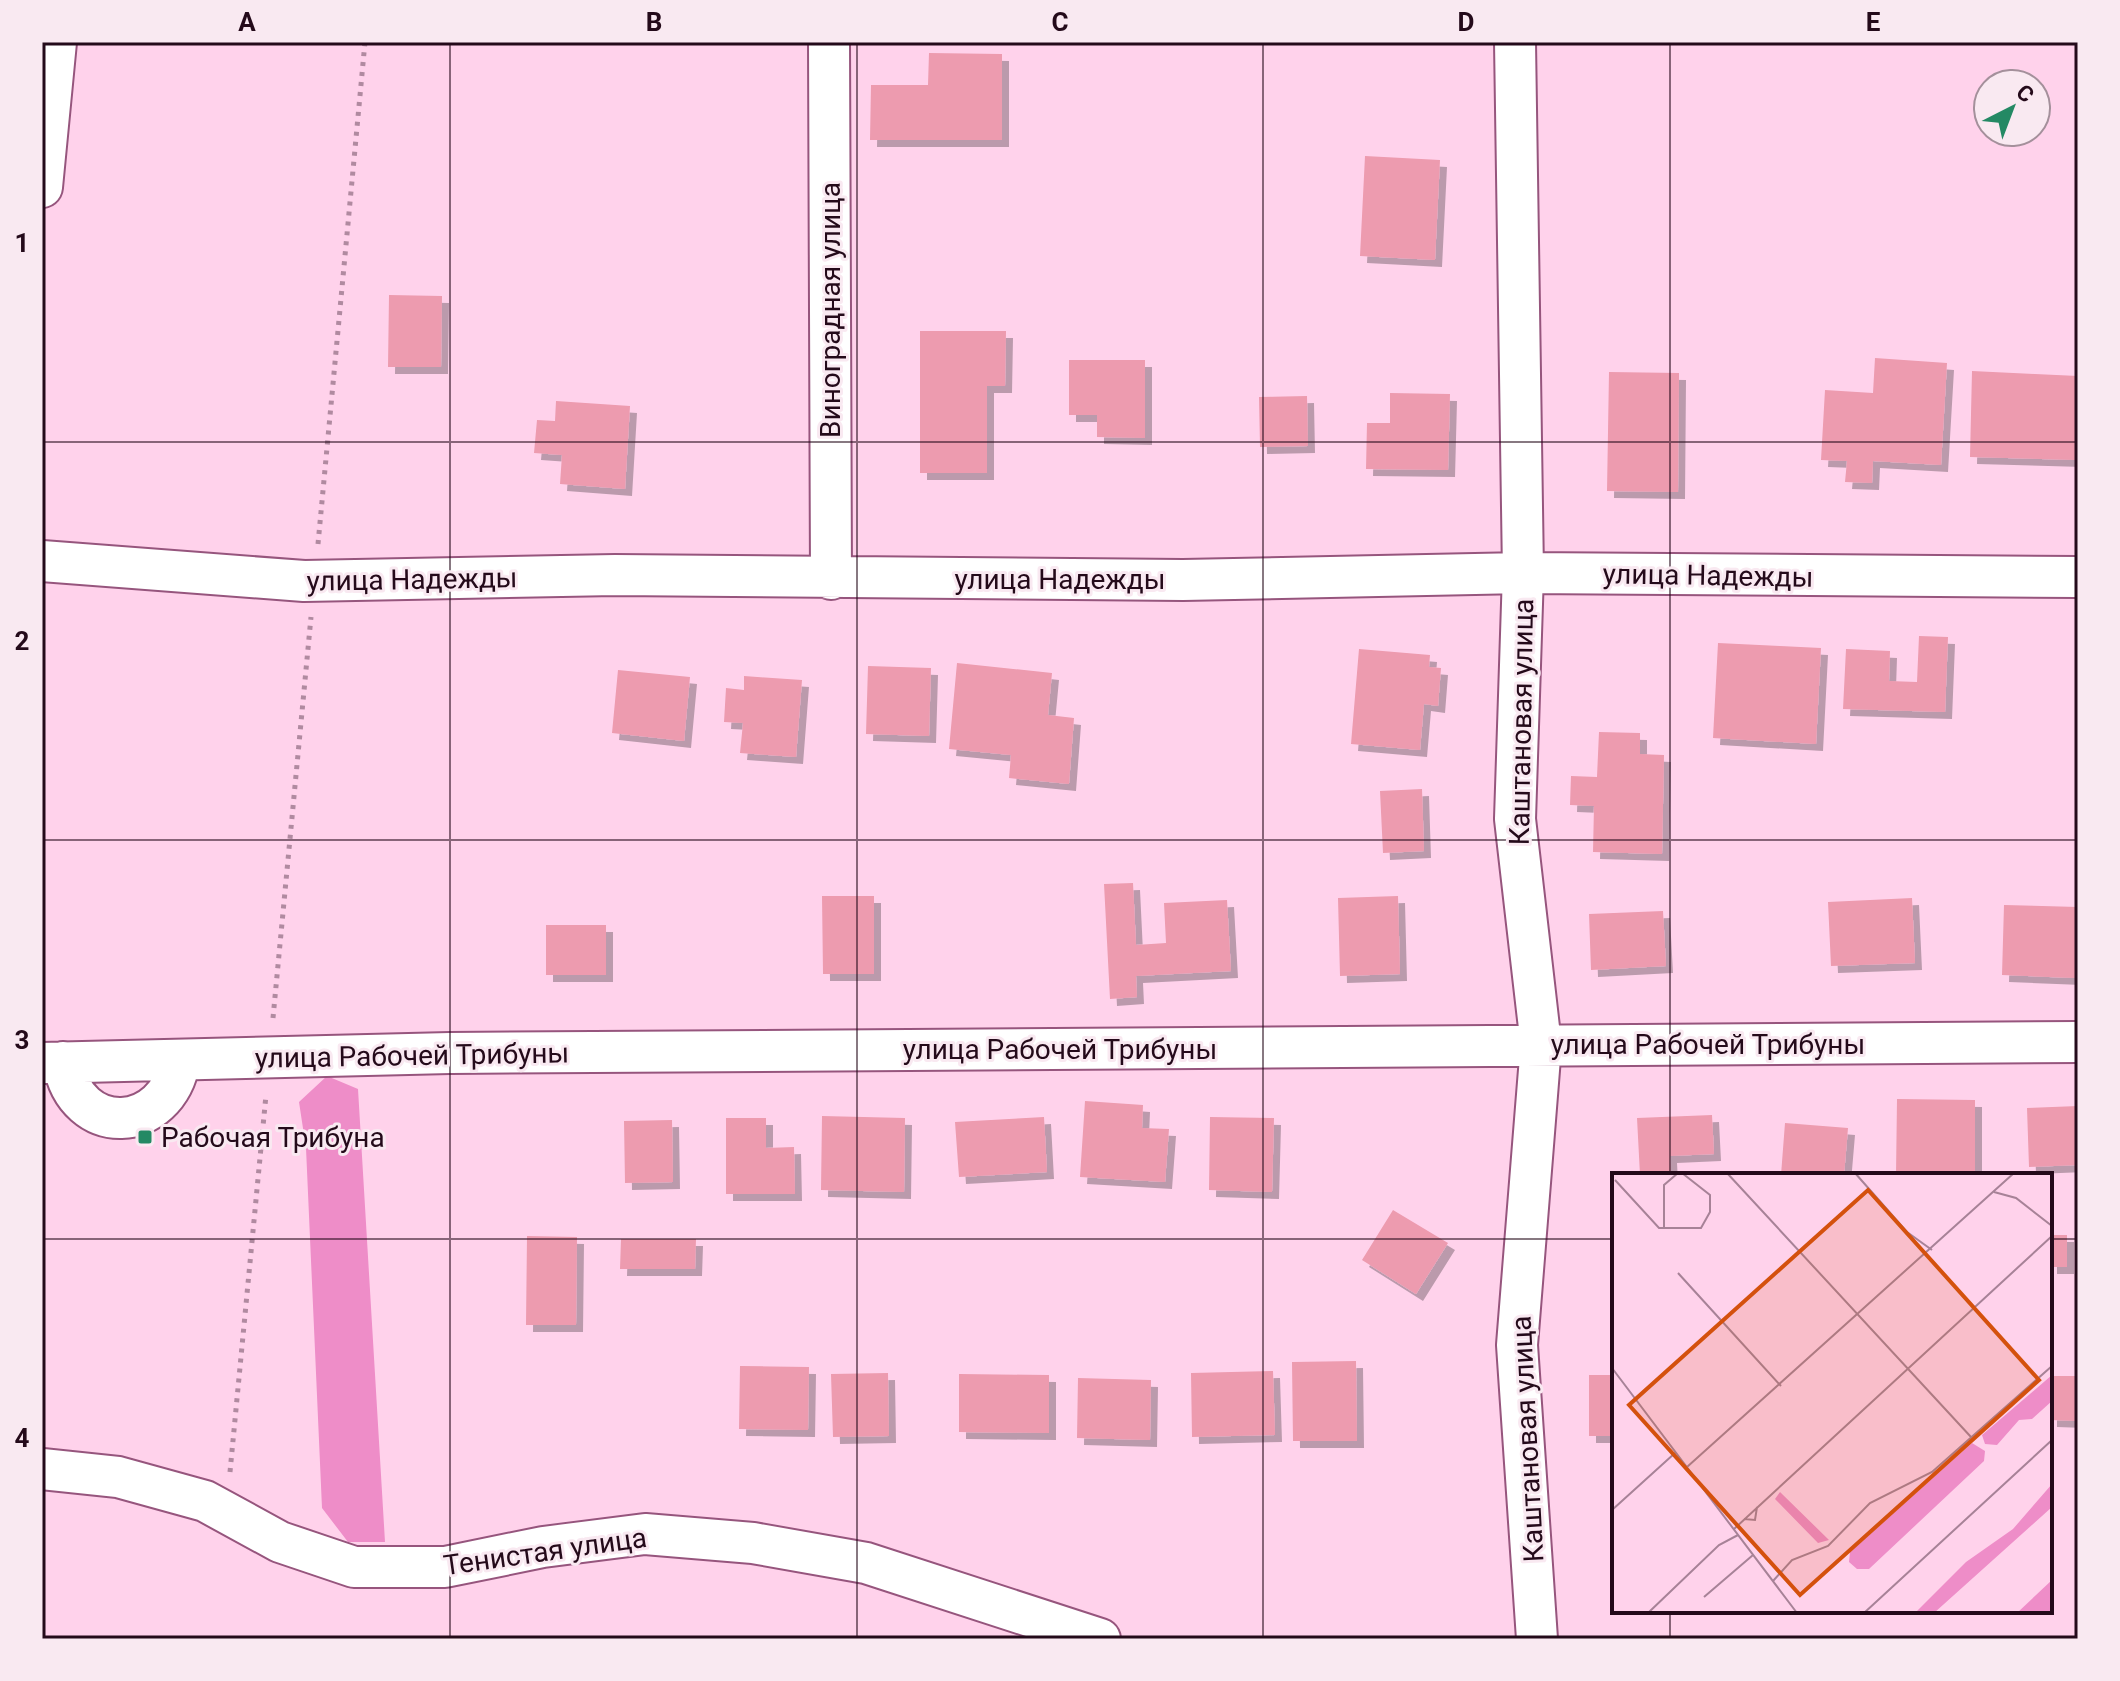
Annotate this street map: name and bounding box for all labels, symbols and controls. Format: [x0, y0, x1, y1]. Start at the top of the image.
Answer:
text: A [238, 7, 256, 37]
text: B [646, 7, 662, 37]
text: C [1051, 7, 1069, 37]
text: D [1458, 7, 1474, 37]
text: E [1866, 7, 1881, 37]
north arrow [1972, 68, 2052, 148]
text: С [2011, 79, 2039, 108]
street label: Виноградная улица [814, 182, 847, 438]
text: 1 [15, 228, 29, 258]
street label: улица Надежды [1602, 557, 1814, 594]
street label: улица Надежды [306, 561, 518, 598]
street label: улица Надежды [955, 563, 1165, 596]
street label: Каштановая улица [1503, 598, 1540, 846]
text: 2 [15, 626, 29, 656]
text: 3 [15, 1025, 29, 1055]
street label: улица Рабочей Трибуны [1551, 1028, 1865, 1061]
street label: улица Рабочей Трибуны [903, 1033, 1217, 1066]
street label: улица Рабочей Трибуны [255, 1036, 569, 1075]
place label: Рабочая Трибуна [161, 1121, 385, 1154]
marker: Рабочая Трибуна [136, 1128, 154, 1146]
inset map [1612, 1173, 2052, 1613]
street label: Каштановая улица [1505, 1315, 1550, 1563]
text: 4 [15, 1423, 30, 1453]
street label: Тенистая улица [441, 1521, 649, 1582]

